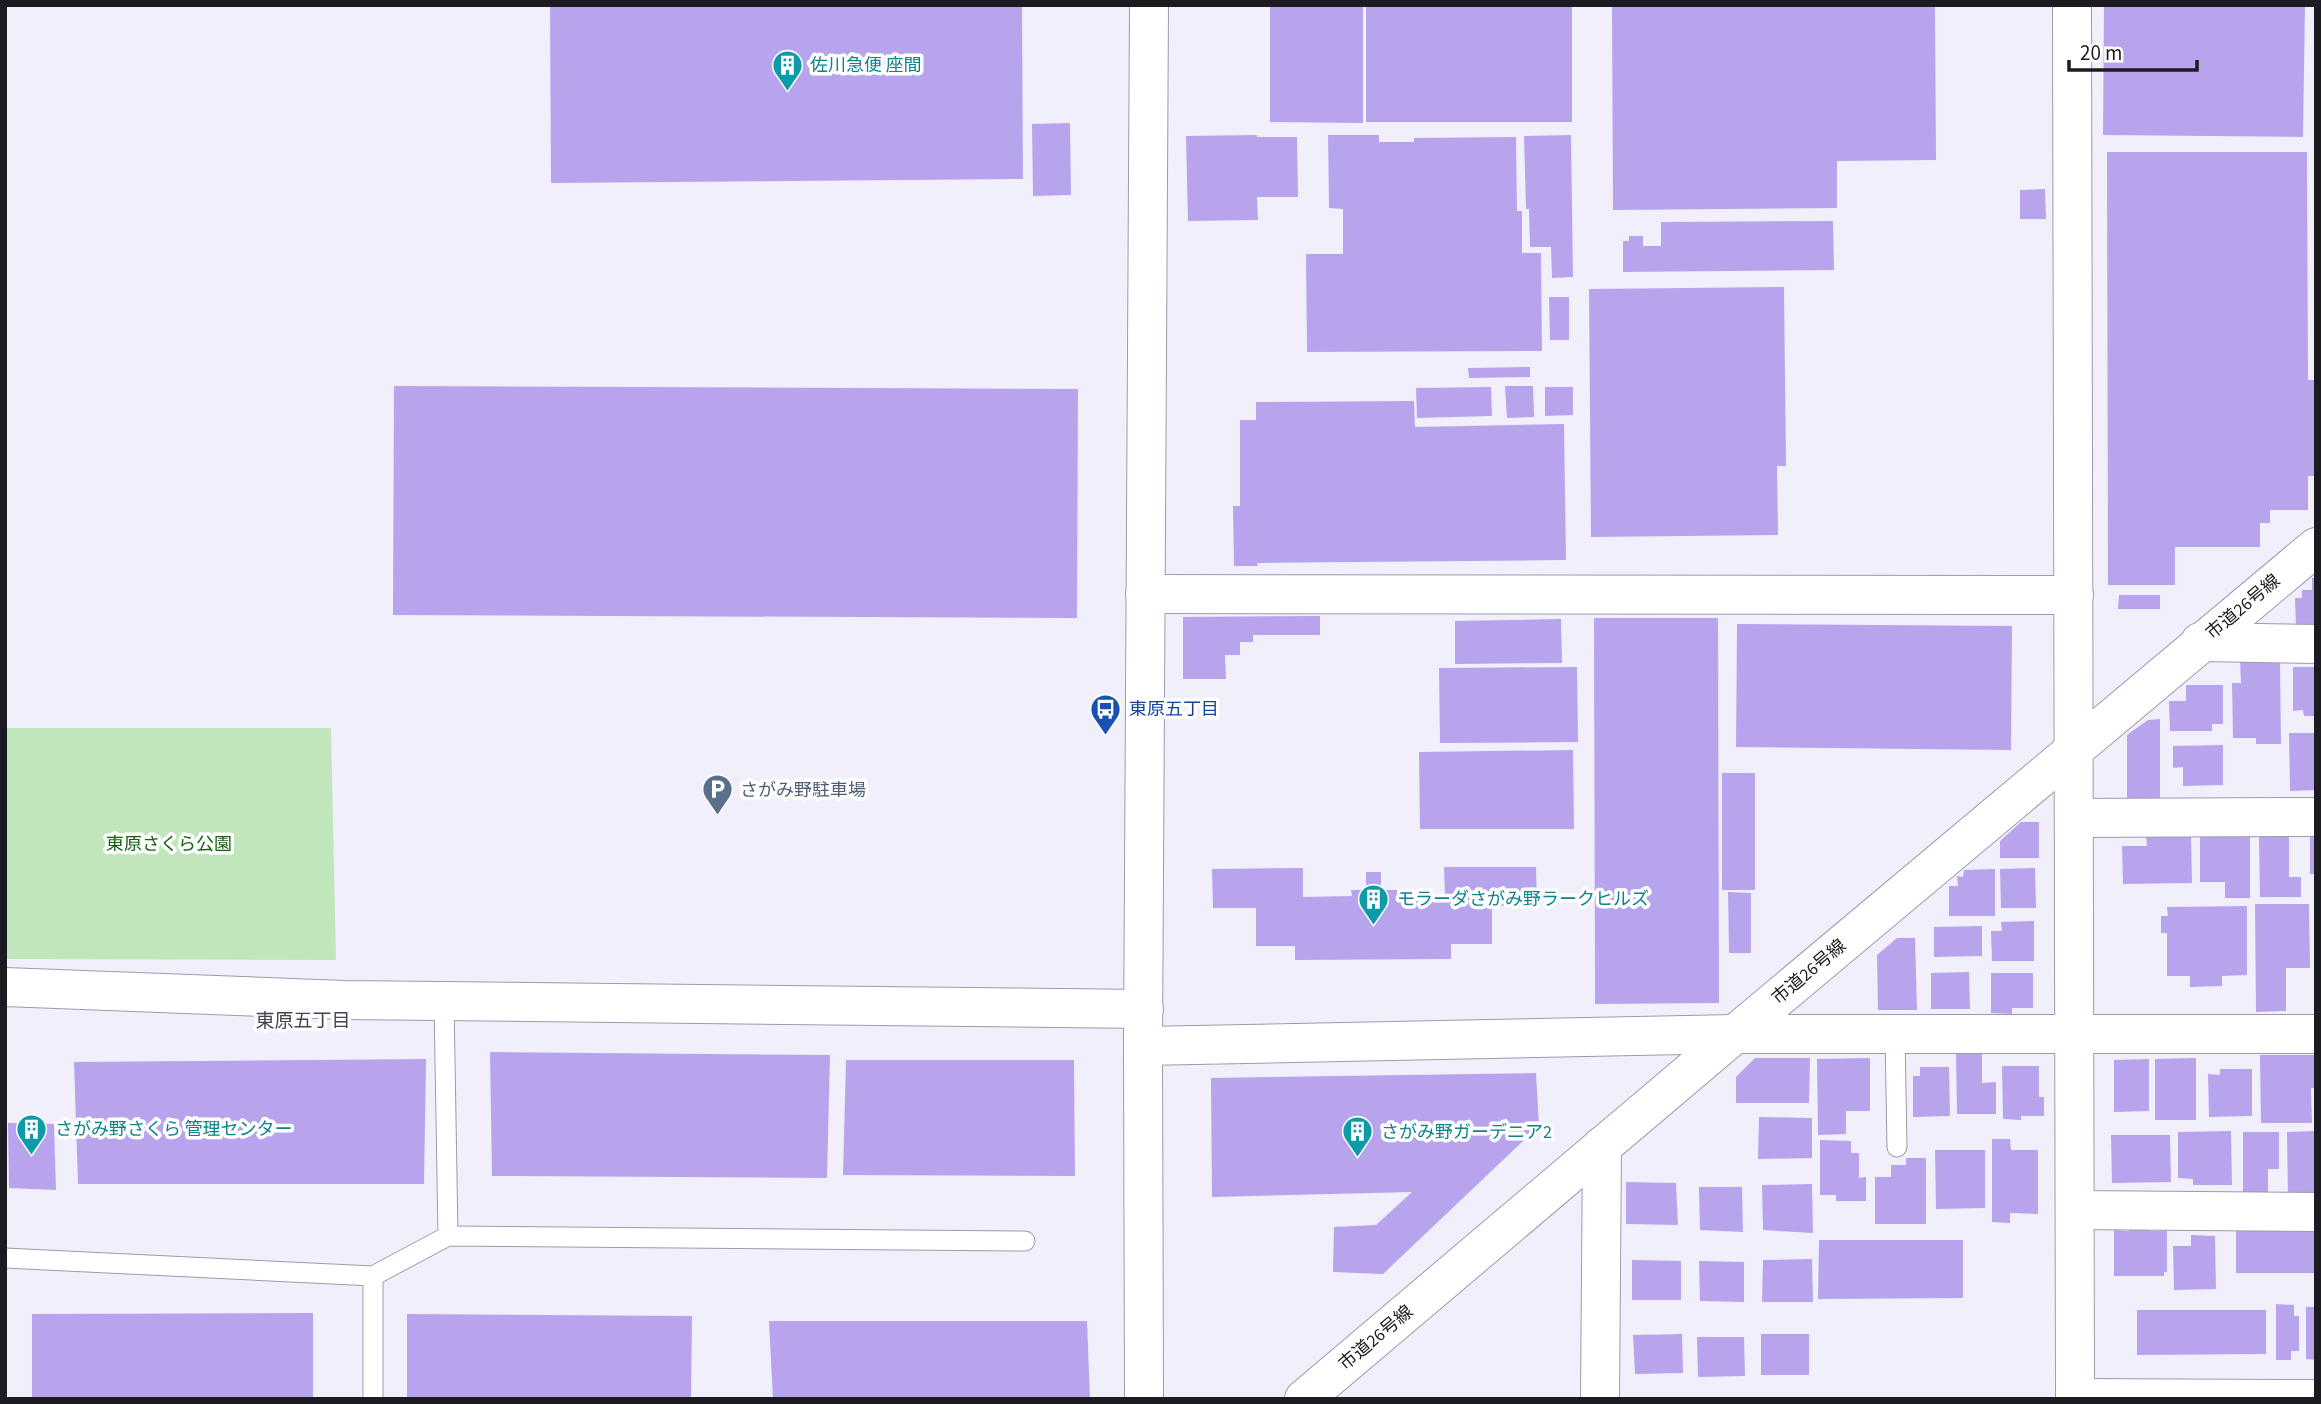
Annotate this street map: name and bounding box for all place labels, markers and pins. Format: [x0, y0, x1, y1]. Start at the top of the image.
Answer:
building icon: 佐川急便 座間 [770, 48, 804, 92]
place label: 佐川急便 座間 [810, 53, 922, 78]
bus stop icon: 東原五丁目 [1089, 692, 1123, 736]
place label: 東原五丁目 [1129, 697, 1219, 722]
parking icon: さがみ野駐車場 [700, 773, 734, 817]
place label: さがみ野駐車場 [740, 778, 866, 803]
building icon: モラーダさがみ野ラークヒルズ [1357, 882, 1391, 926]
place label: モラーダさがみ野ラークヒルズ [1397, 887, 1649, 912]
building icon: さがみ野さくら 管理センター [15, 1112, 49, 1156]
building icon: さがみ野ガーデニア2 [1341, 1115, 1375, 1159]
place label: さがみ野さくら 管理センター [55, 1117, 293, 1142]
place label: さがみ野ガーデニア2 [1381, 1120, 1552, 1145]

